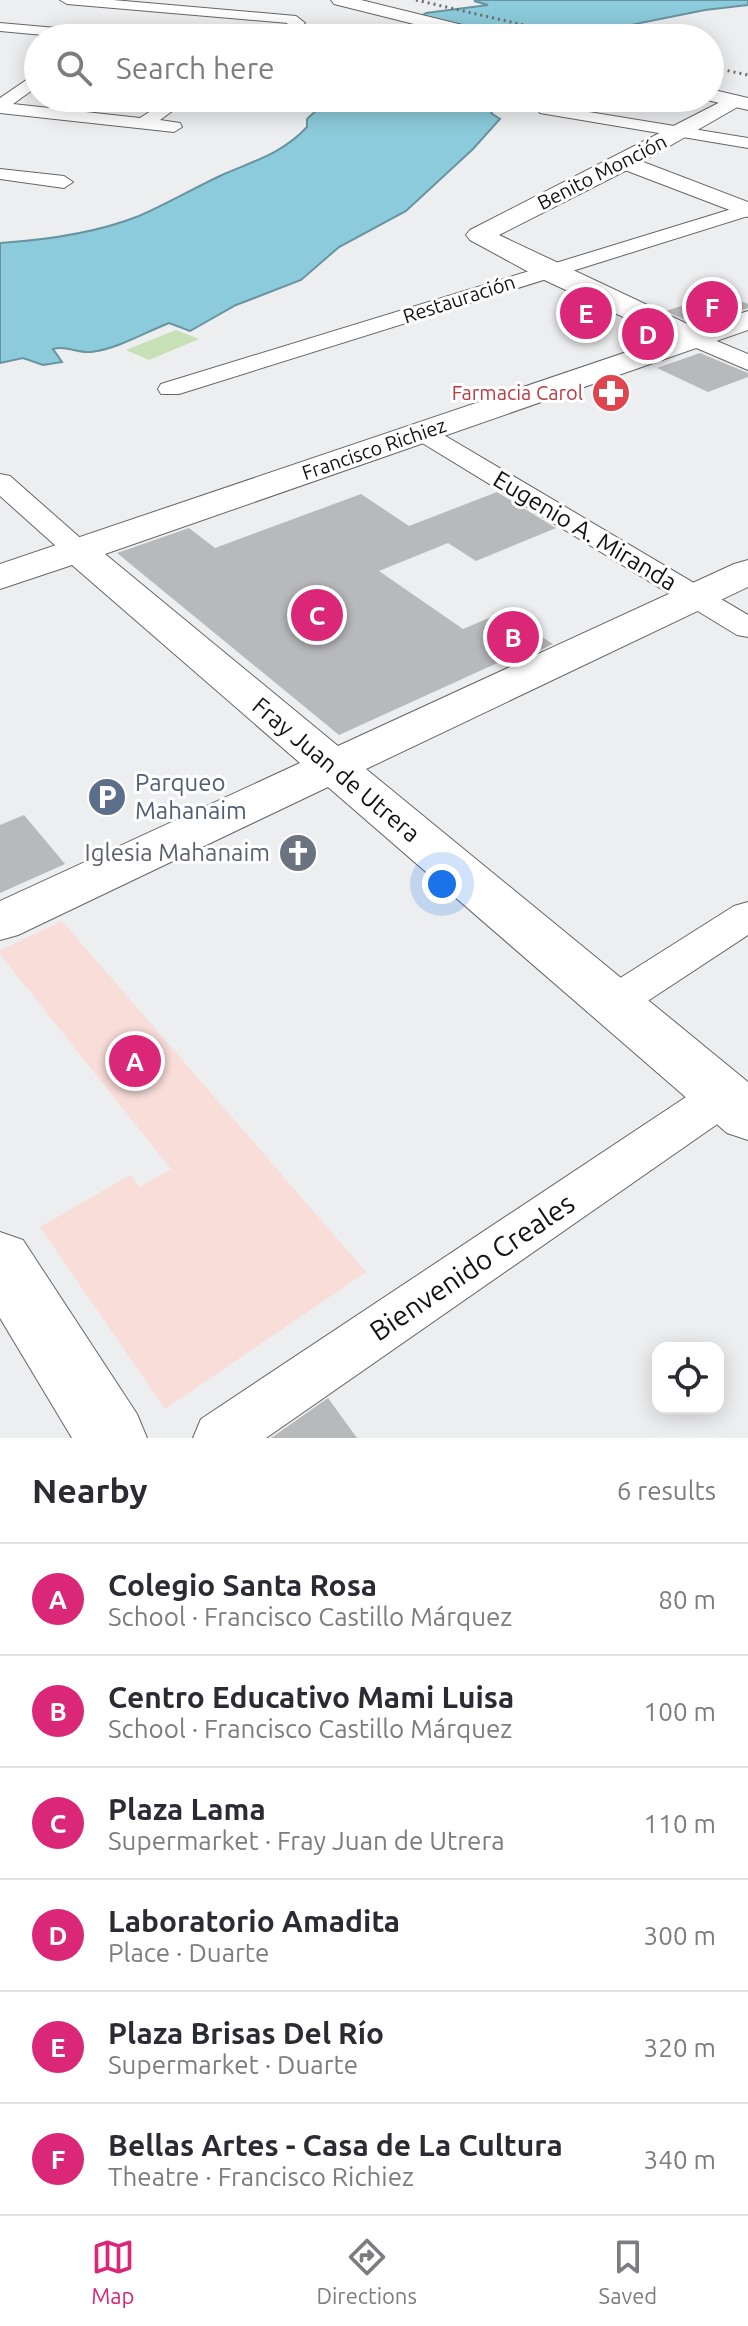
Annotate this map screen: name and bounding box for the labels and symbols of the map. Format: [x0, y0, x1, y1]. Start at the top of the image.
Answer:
street label: Benito Monción [533, 129, 670, 214]
street label: Restauración [400, 270, 518, 328]
pin: F [686, 277, 738, 337]
pin: E [560, 283, 612, 343]
pin: D [622, 304, 674, 364]
pharmacy icon: Farmacia Carol [590, 372, 632, 414]
place label: Farmacia Carol [452, 381, 583, 404]
street label: Francisco Richiez [299, 413, 449, 484]
street label: Eugenio A. Miranda [489, 465, 682, 596]
pin: C [291, 585, 343, 645]
pin: B [487, 607, 539, 667]
street label: Fray Juan de Utrera [247, 692, 425, 847]
place label: Parqueo Mahanaim [135, 769, 247, 824]
parking icon: Parqueo Mahanaim [86, 776, 128, 818]
church icon: Iglesia Mahanaim [277, 832, 319, 874]
place label: Iglesia Mahanaim [85, 839, 270, 866]
your location [422, 864, 462, 904]
pin: A [109, 1031, 161, 1091]
street label: Bienvenido Creales [364, 1187, 580, 1346]

